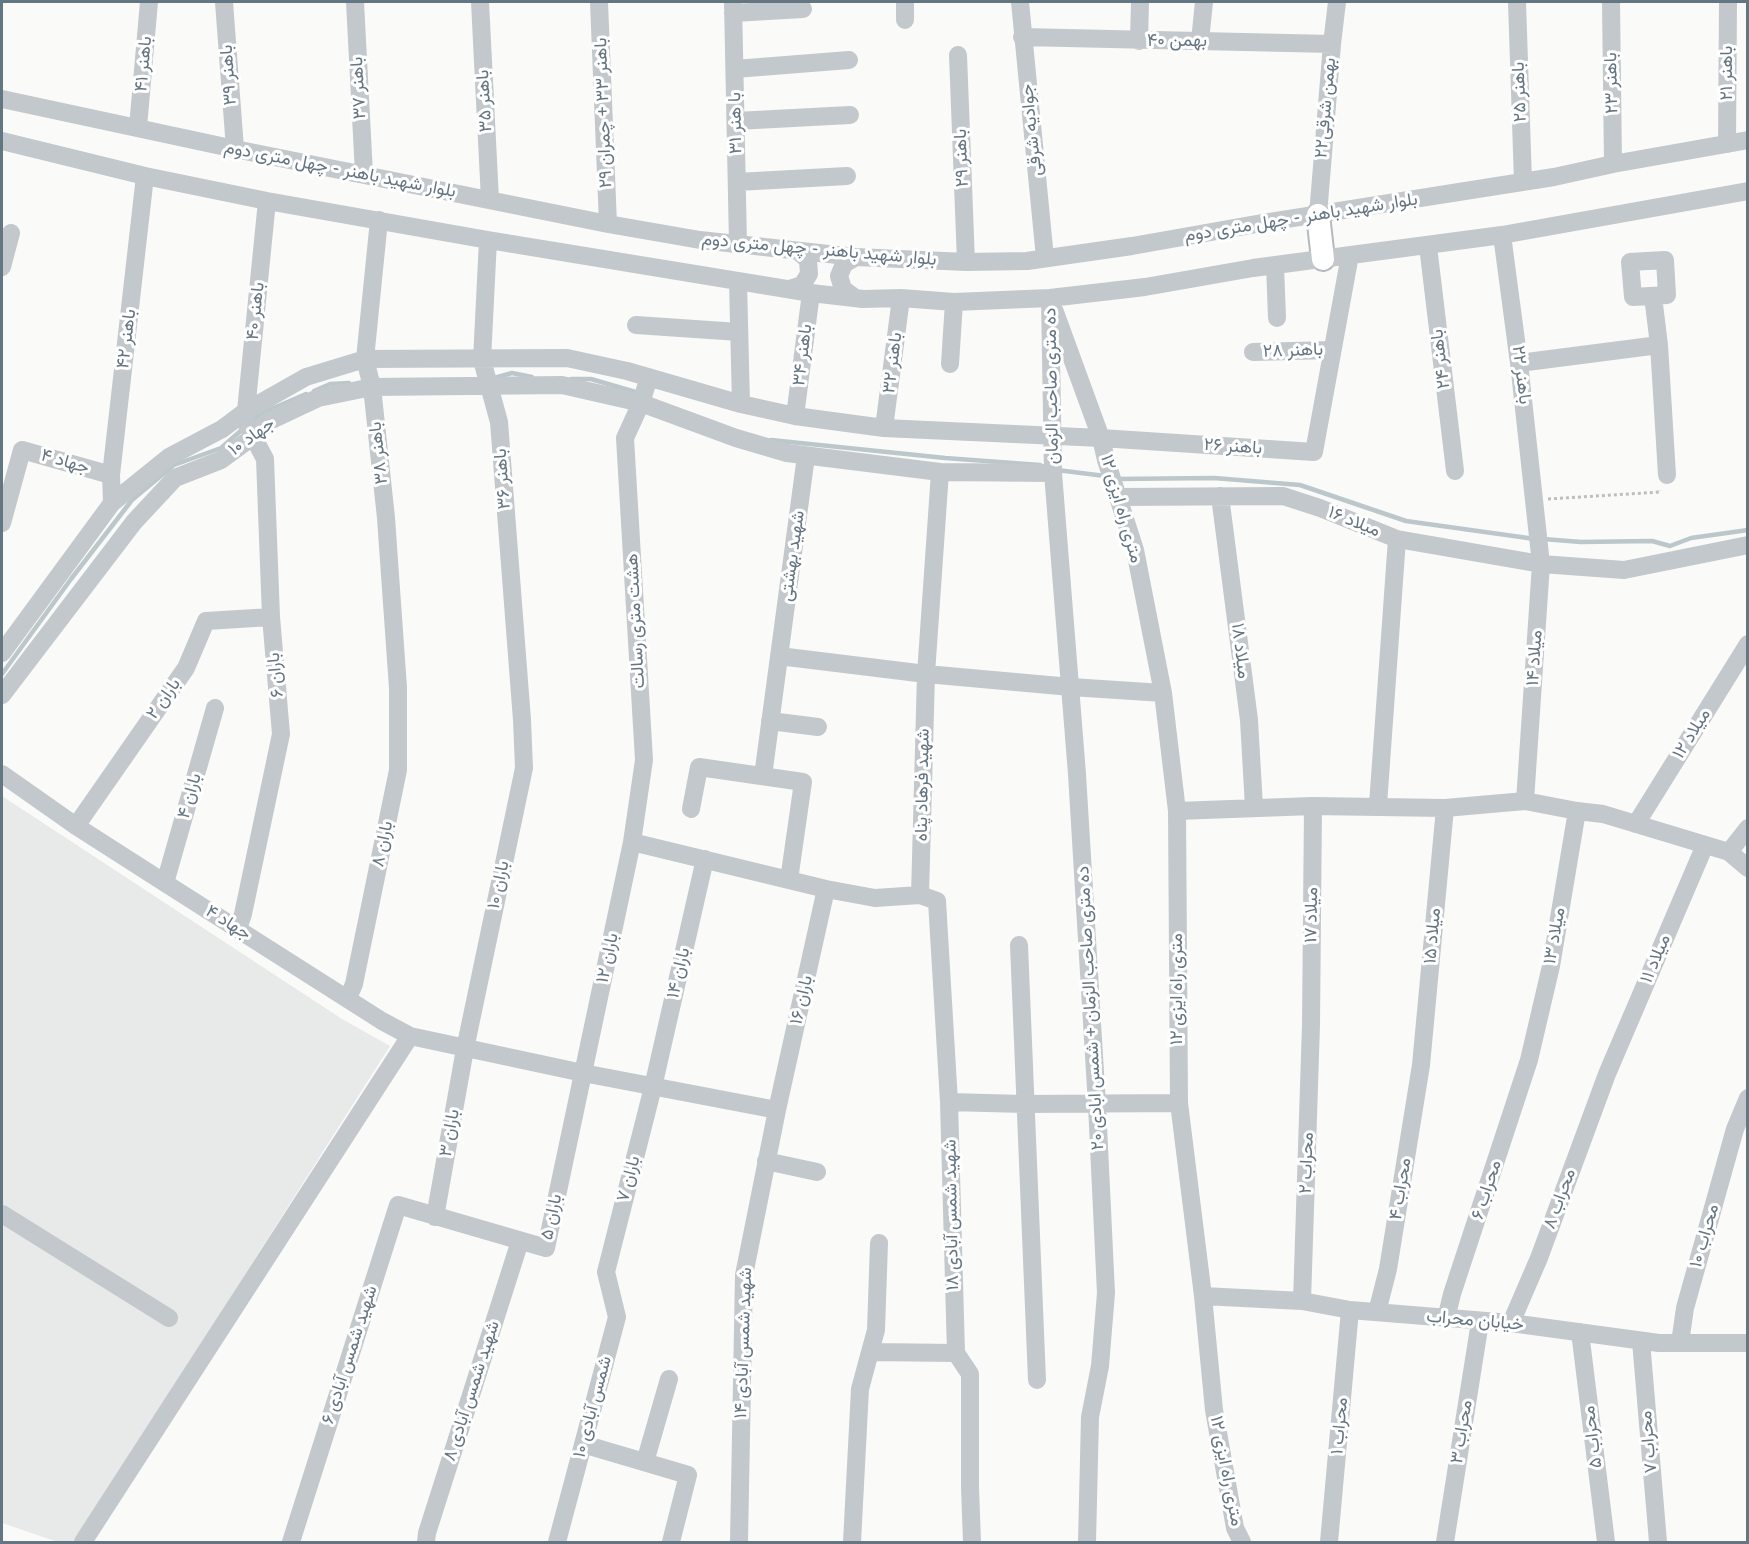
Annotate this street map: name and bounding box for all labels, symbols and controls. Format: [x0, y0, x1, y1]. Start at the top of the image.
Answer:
street label: بهمن ۴۰ [1147, 30, 1207, 52]
street label: باهنر ۴۱ [131, 35, 157, 93]
street label: باهنر ۳۳ + چمران ۲۹ [591, 37, 617, 189]
street label: باهنر ۳۹ [216, 44, 242, 106]
street label: باهنر ۲۱ [1716, 46, 1738, 100]
street label: باهنر ۲۳ [1601, 52, 1623, 114]
street label: باهنر ۳۷ [347, 56, 371, 120]
street label: ۲۲بهمن شرقی [1311, 57, 1341, 159]
street label: باهنر ۲۵ [1508, 62, 1532, 122]
street label: باهنر ۳۵ [473, 69, 497, 133]
street label: جوادیه شرقی [1016, 83, 1048, 177]
street label: با هنر ۳۱ [725, 92, 747, 154]
street label: باهنر ۲۹ [950, 128, 974, 188]
street label: بلوار شهید باهنر - چهل متری دوم [222, 137, 458, 203]
street label: بلوار شهید باهنر - چهل متری دوم [1183, 189, 1419, 247]
street label: بلوار شهید باهنر - چهل متری دوم [701, 229, 937, 271]
street label: باهنر ۴۰ [242, 281, 270, 341]
street label: ده متری صاحب الزمان [1040, 307, 1064, 465]
street label: باهنر ۴۲ [113, 308, 141, 370]
street label: باهنر ۳۴ [788, 323, 818, 387]
street label: باهنر ۲۴ [1427, 328, 1455, 390]
street label: باهنر ۳۲ [879, 331, 907, 395]
street label: باهنر ۲۸ [1263, 339, 1323, 363]
street label: باهنر ۲۲ [1507, 344, 1535, 406]
street label: جهاد ۱۰ [225, 413, 279, 461]
street label: باهنر ۳۸ [365, 421, 393, 485]
street label: باهنر ۲۶ [1203, 434, 1263, 460]
street label: جهاد ۴ [38, 445, 92, 479]
street label: باهنر ۳۶ [490, 448, 516, 510]
street label: ۱۲ متری راه ایزی [1095, 452, 1147, 566]
street label: میلاد ۱۶ [1325, 502, 1383, 542]
street label: شهید بهشتی [776, 509, 810, 603]
street label: هشت متری رسالت [622, 553, 650, 689]
street label: میلاد ۱۸ [1226, 622, 1254, 680]
street label: میلاد ۱۴ [1522, 629, 1548, 687]
street label: باران ۶ [263, 652, 289, 698]
street label: باران ۲ [142, 674, 186, 724]
street label: میلاد ۱۲ [1668, 705, 1716, 763]
street label: شهید فرهاد پناه [911, 728, 935, 842]
street label: باران ۴ [173, 771, 207, 821]
street label: باران ۸ [368, 819, 398, 869]
street label: باران ۱۰ [483, 859, 515, 911]
street label: ده متری صاحب الزمان + شمس ابادی ۲۰ [1073, 865, 1109, 1151]
street label: میلاد ۱۷ [1301, 887, 1323, 943]
street label: جهاد ۴ [201, 901, 255, 945]
street label: میلاد ۱۳ [1539, 906, 1571, 966]
street label: میلاد ۱۵ [1420, 907, 1446, 965]
street label: باران ۱۲ [592, 931, 624, 985]
street label: میلاد ۱۱ [1636, 931, 1676, 987]
street label: ۱۲ متری راه ایزی [1166, 933, 1188, 1045]
street label: باران ۱۴ [663, 945, 695, 1001]
street label: باران ۱۶ [786, 973, 818, 1027]
street label: باران ۳ [435, 1108, 465, 1158]
street label: محراب ۲ [1295, 1132, 1319, 1194]
street label: شهید شمس آبادی ۱۸ [940, 1139, 964, 1291]
street label: باران ۷ [613, 1154, 645, 1204]
street label: محراب ۴ [1385, 1156, 1417, 1222]
street label: محراب ۶ [1467, 1158, 1507, 1222]
street label: محراب ۸ [1539, 1166, 1581, 1232]
street label: باران ۵ [537, 1192, 567, 1242]
street label: محراب ۱۰ [1686, 1202, 1724, 1270]
street label: شهید شمس آبادی ۱۴ [731, 1267, 757, 1419]
street label: شهید شمس آبادی ۶ [317, 1283, 383, 1427]
street label: خیابان محراب [1425, 1306, 1525, 1336]
street label: شهید شمس آبادی ۸ [439, 1318, 505, 1464]
street label: شمس آبادی ۱۰ [569, 1354, 617, 1460]
street label: محراب ۱ [1327, 1396, 1353, 1456]
street label: محراب ۳ [1446, 1399, 1478, 1465]
street label: محراب ۵ [1578, 1405, 1608, 1469]
street label: محراب ۷ [1636, 1410, 1662, 1474]
street label: ۱۲ متری راه ایزی [1205, 1414, 1247, 1528]

